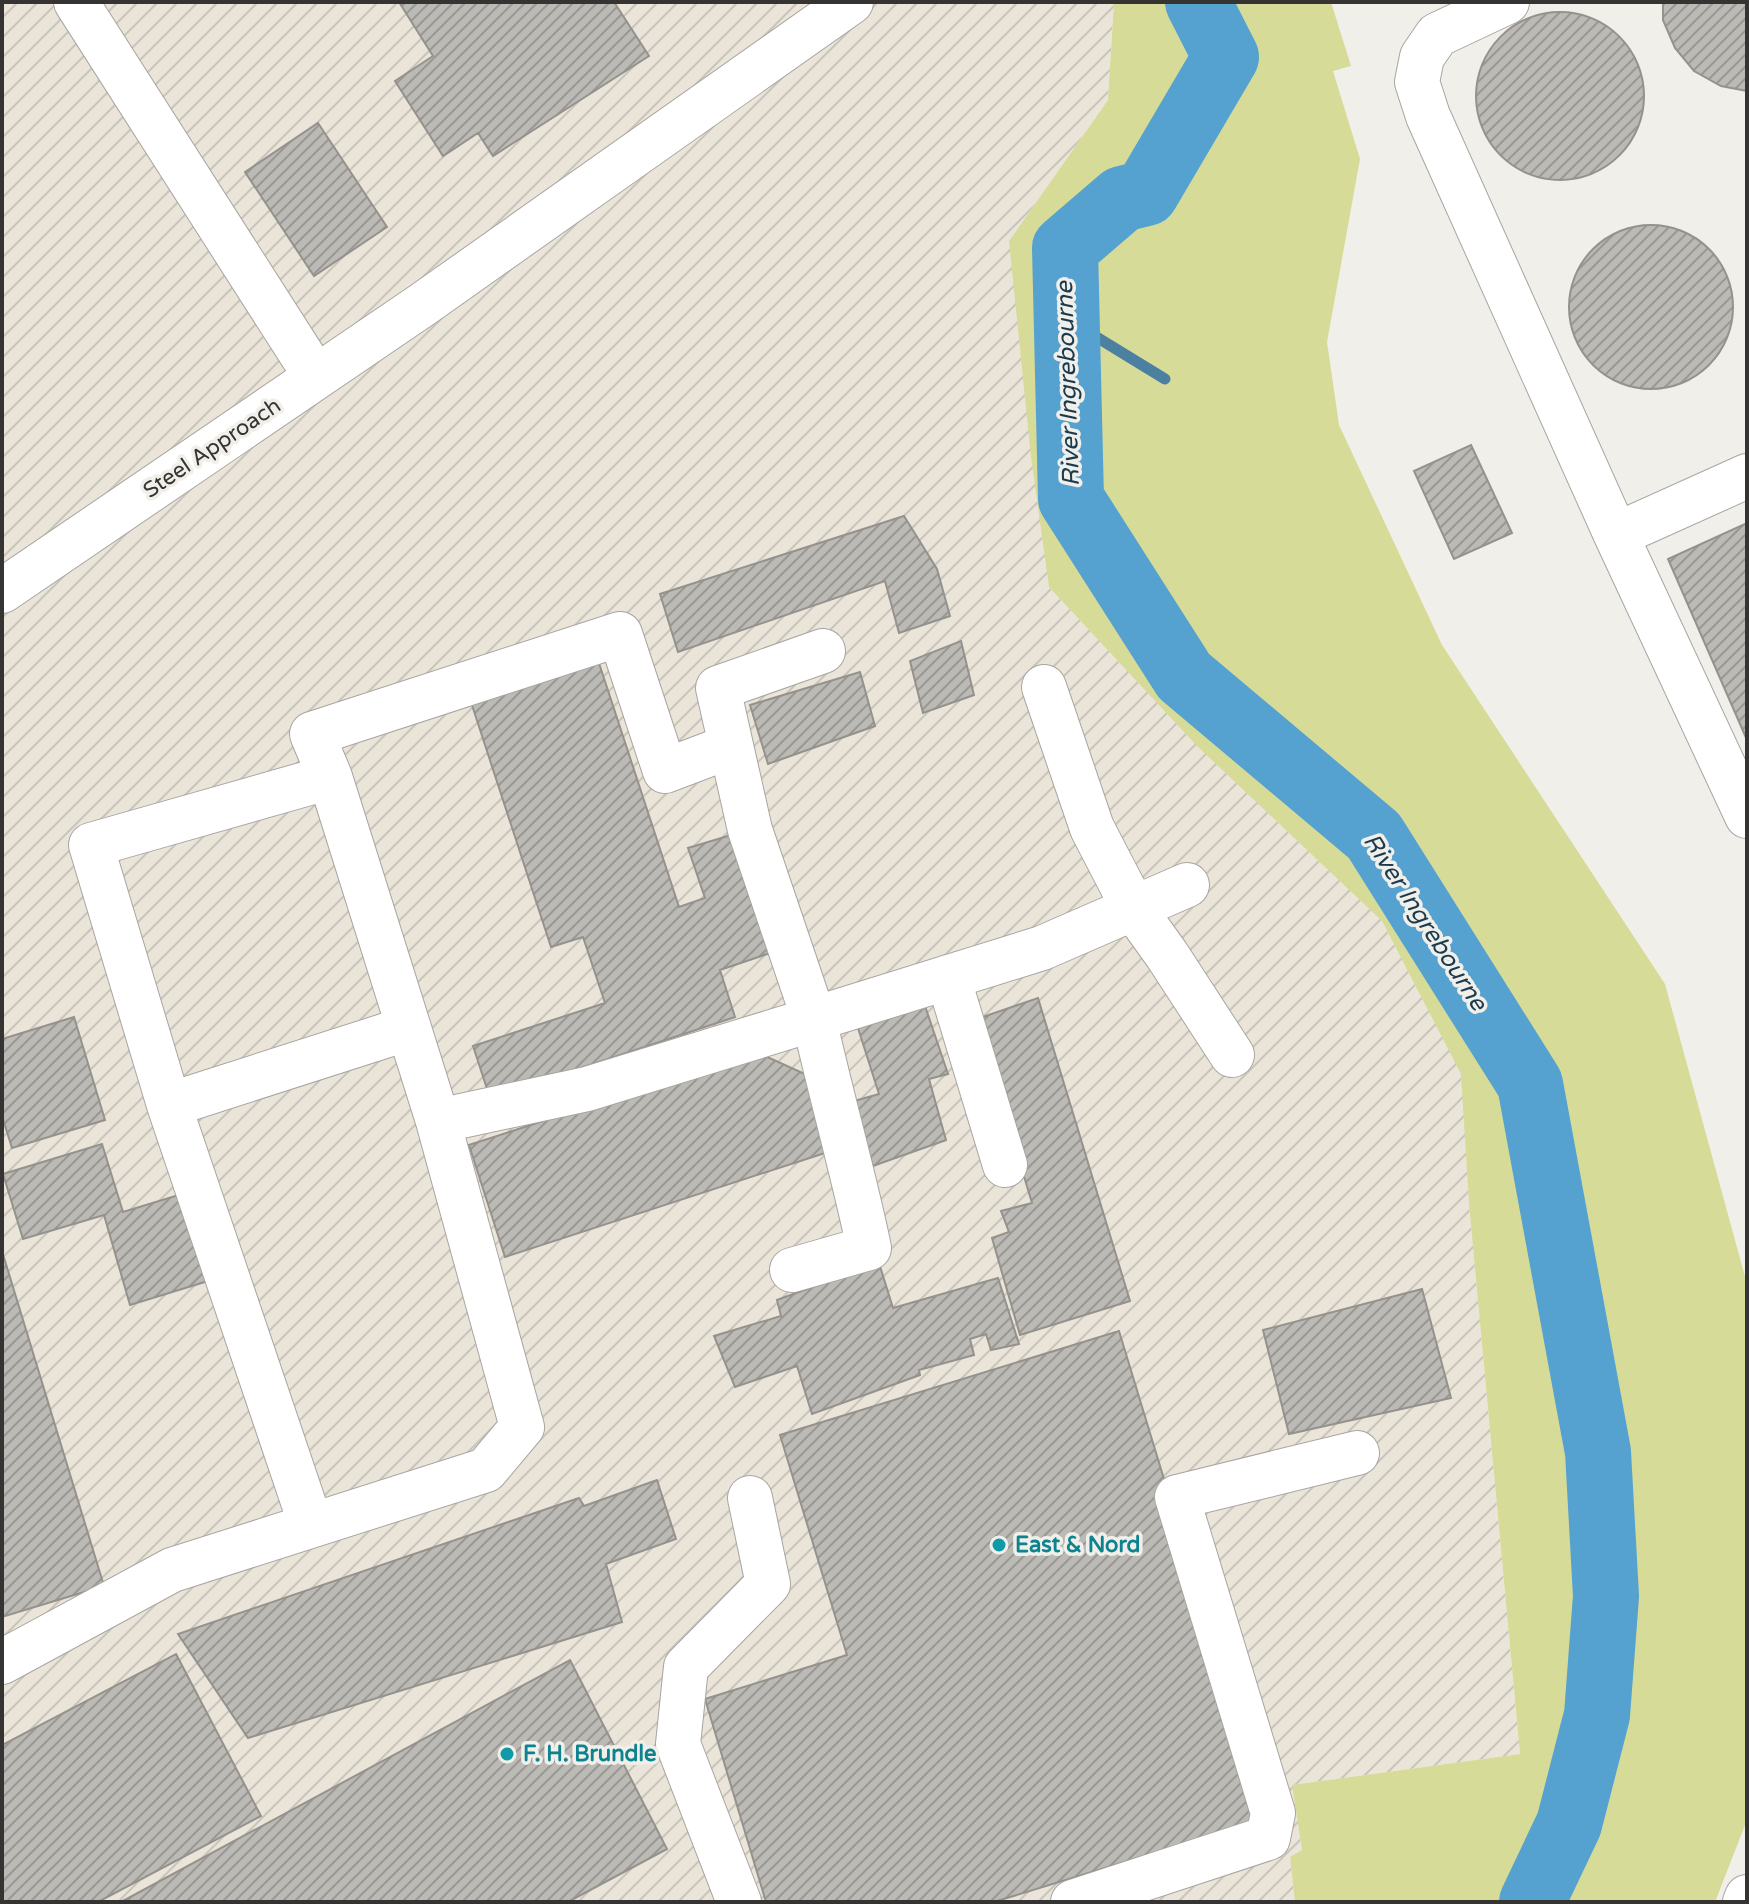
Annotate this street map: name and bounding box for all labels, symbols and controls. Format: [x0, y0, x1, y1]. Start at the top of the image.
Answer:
water label: River Ingrebourne [1050, 280, 1086, 487]
street label: Steel Approach [138, 392, 286, 504]
water label: River Ingrebourne [1357, 828, 1494, 1017]
place label: East & Nord [1015, 1532, 1140, 1558]
marker: East & Nord [990, 1536, 1008, 1554]
place label: F. H. Brundle [523, 1741, 656, 1767]
marker: F. H. Brundle [498, 1745, 516, 1763]

